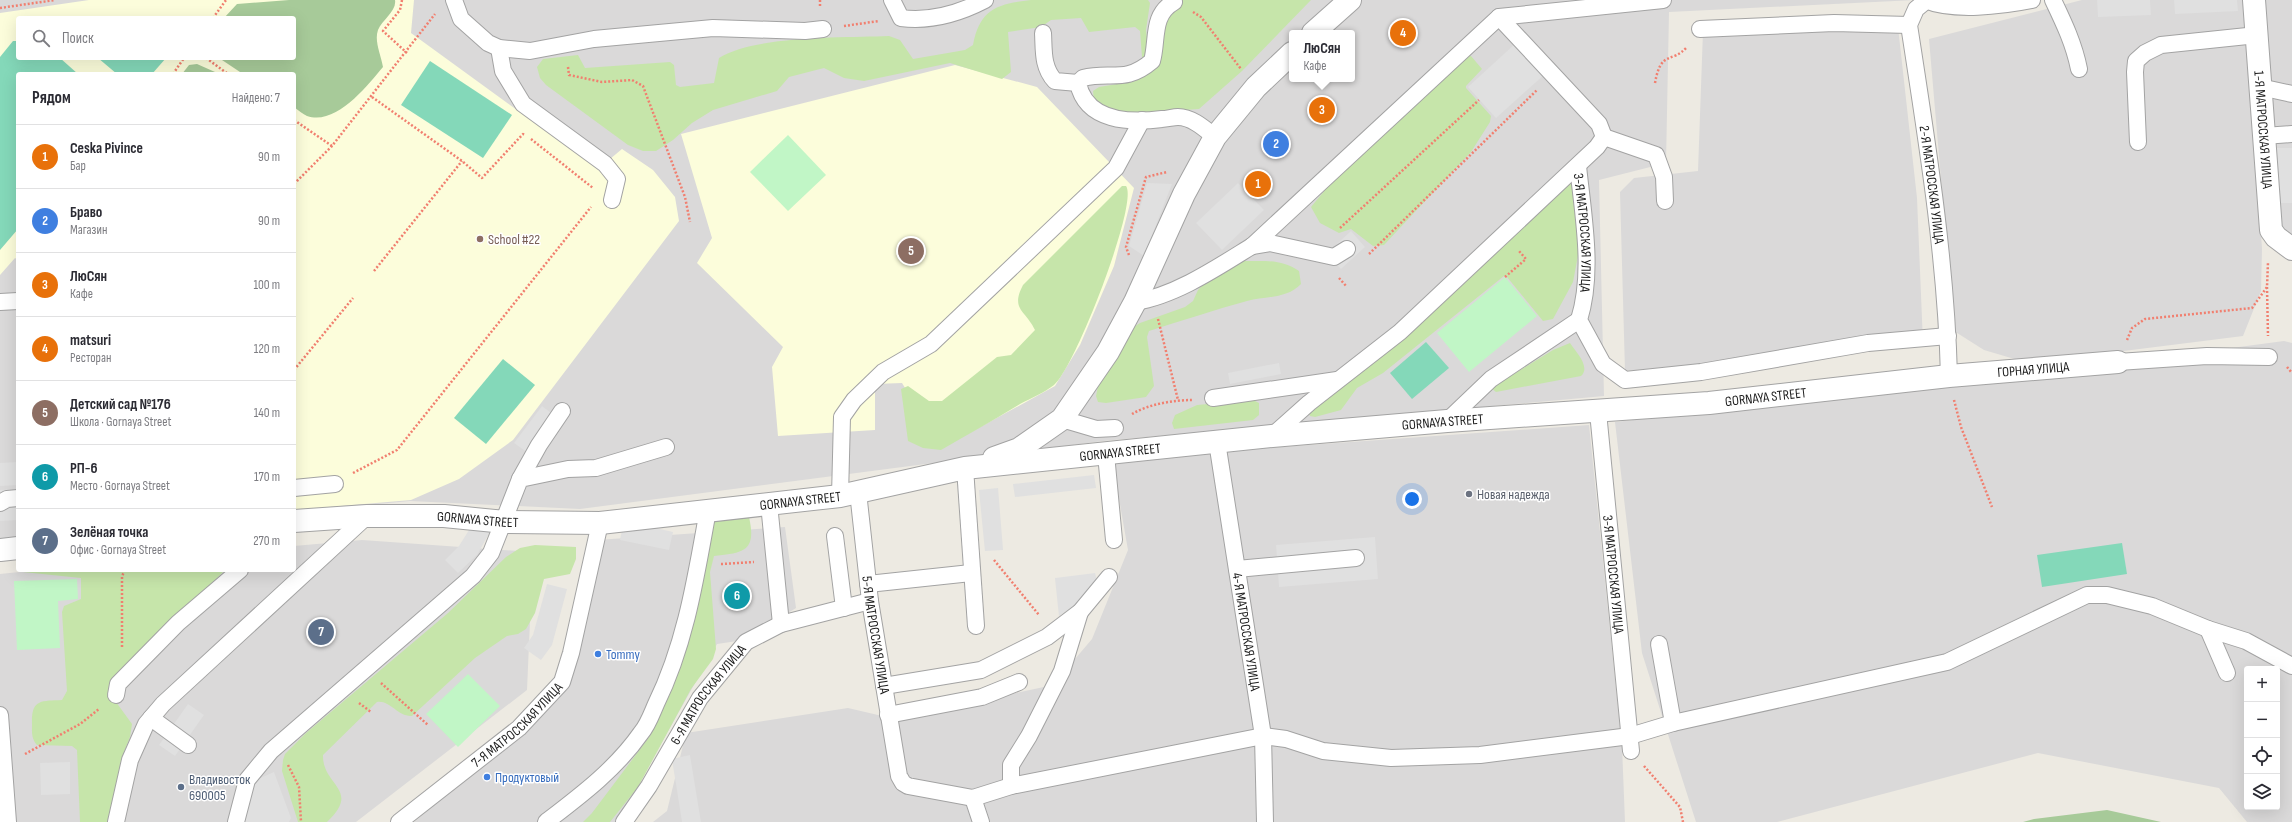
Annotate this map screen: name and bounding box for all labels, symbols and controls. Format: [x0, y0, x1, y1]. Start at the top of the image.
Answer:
search box [16, 16, 296, 60]
pin: 4 [1390, 18, 1416, 48]
icon: search [30, 27, 52, 49]
text: Поиск [62, 29, 94, 48]
popup [1289, 30, 1355, 82]
text: ЛюСян [1303, 39, 1341, 58]
text: Кафе [1303, 58, 1326, 74]
street label: 1-Я МАТРОССКАЯ УЛИЦА [2250, 70, 2276, 190]
text: Рядом [32, 88, 71, 108]
text: Найдено: 7 [232, 90, 280, 106]
pin: 3 [1309, 95, 1335, 125]
street label: 2-Я МАТРОССКАЯ УЛИЦА [1915, 124, 1948, 246]
pin: 2 [1263, 129, 1289, 159]
text: Ceska Pivince [70, 139, 143, 158]
text: 1 [42, 149, 48, 165]
text: 90 m [258, 149, 280, 165]
text: Бар [70, 158, 86, 174]
pin: 1 [1245, 169, 1271, 199]
street label: 3-Я МАТРОССКАЯ УЛИЦА [1570, 172, 1595, 294]
text: Браво [70, 203, 102, 222]
text: 2 [42, 213, 48, 229]
text: 90 m [258, 213, 280, 229]
text: Магазин [70, 222, 107, 238]
place label: School #22 [488, 231, 540, 248]
marker: School #22 [475, 234, 485, 244]
pin: 5 [898, 236, 924, 266]
text: ЛюСян [70, 267, 107, 286]
text: 3 [42, 277, 48, 293]
text: 100 m [253, 277, 280, 293]
text: Кафе [70, 286, 93, 302]
text: matsuri [70, 331, 111, 350]
text: 4 [42, 341, 48, 357]
text: 120 m [254, 341, 280, 357]
text: Ресторан [70, 350, 111, 366]
street label: ГОРНАЯ УЛИЦА [1997, 358, 2071, 381]
street label: GORNAYA STREET [1724, 384, 1808, 410]
text: Детский сад №176 [70, 395, 171, 414]
text: 5 [42, 405, 48, 421]
text: 140 m [254, 405, 280, 421]
street label: GORNAYA STREET [1401, 410, 1484, 434]
text: Школа · Gornaya Street [70, 414, 171, 430]
street label: GORNAYA STREET [1079, 440, 1162, 465]
text: РП-6 [70, 459, 98, 478]
text: 6 [42, 469, 48, 485]
text: 170 m [254, 469, 280, 485]
text: Место · Gornaya Street [70, 478, 170, 494]
place label: Новая надежда [1477, 486, 1550, 503]
street label: GORNAYA STREET [759, 488, 842, 514]
your location [1402, 489, 1422, 509]
marker: Новая надежда [1464, 489, 1474, 499]
street label: GORNAYA STREET [437, 508, 519, 531]
street label: 3-Я МАТРОССКАЯ УЛИЦА [1599, 514, 1628, 635]
text: Зелёная точка [70, 523, 148, 542]
text: 7 [42, 533, 48, 549]
text: 270 m [253, 533, 280, 549]
text: Офис · Gornaya Street [70, 542, 166, 558]
street label: 4-Я МАТРОССКАЯ УЛИЦА [1229, 572, 1264, 693]
street label: 5-Я МАТРОССКАЯ УЛИЦА [858, 575, 893, 696]
pin: 6 [724, 581, 750, 611]
pin: 7 [308, 617, 334, 647]
street label: 6-Я МАТРОССКАЯ УЛИЦА [667, 640, 750, 748]
place label: Tommy [606, 646, 641, 663]
marker: Tommy [593, 649, 603, 659]
map controls [2244, 666, 2280, 810]
button: + [2244, 666, 2280, 702]
street label: 7-Я МАТРОССКАЯ УЛИЦА [468, 678, 567, 771]
button: − [2244, 702, 2280, 738]
button: locate [2244, 738, 2280, 774]
place label: Продуктовый [495, 769, 559, 786]
place label: Владивосток 690005 [189, 771, 251, 804]
marker: Продуктовый [482, 772, 492, 782]
button: layers [2244, 774, 2280, 810]
marker: Владивосток 690005 [176, 782, 186, 792]

